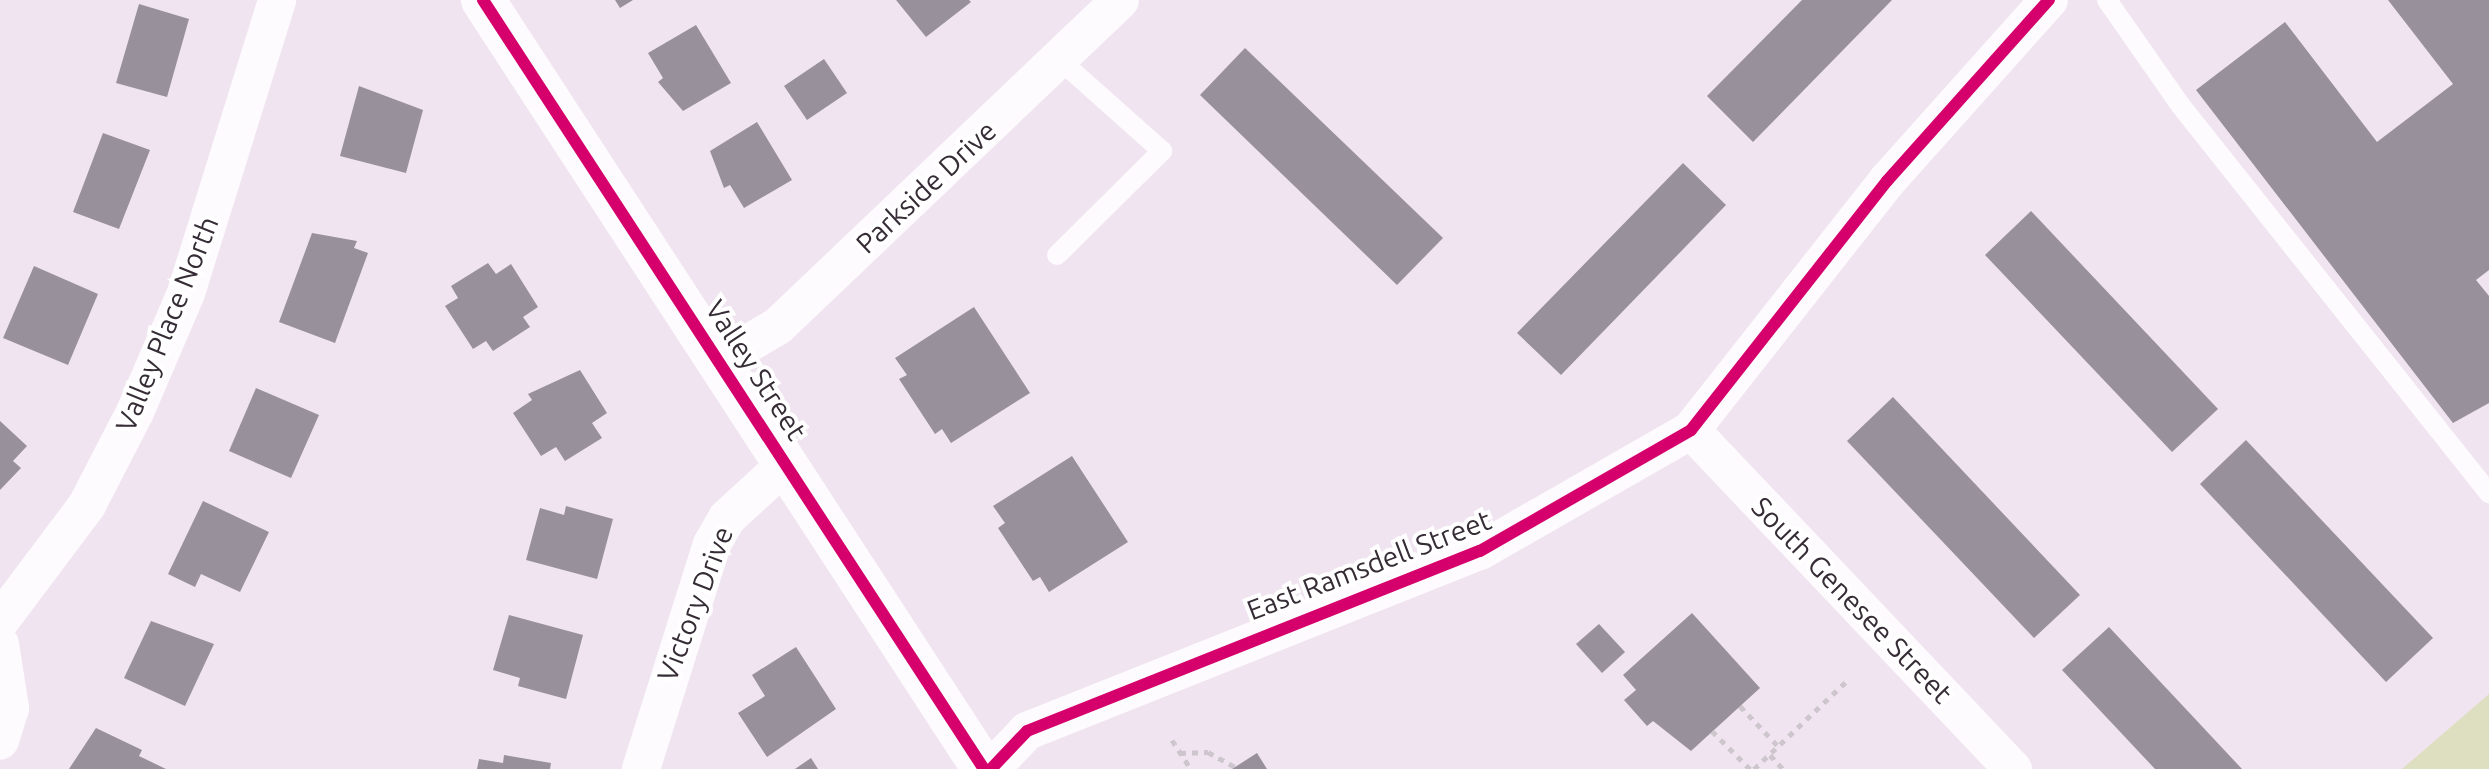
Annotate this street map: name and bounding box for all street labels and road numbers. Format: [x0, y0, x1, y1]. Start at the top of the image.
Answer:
street label: Parkside Drive [849, 114, 1003, 260]
street label: Valley Place North [109, 212, 225, 436]
street label: Valley Street [698, 294, 814, 446]
street label: South Genesee Street [1745, 490, 1959, 710]
street label: East Ramsdell Street [1242, 503, 1496, 627]
street label: Victory Drive [650, 522, 740, 686]

